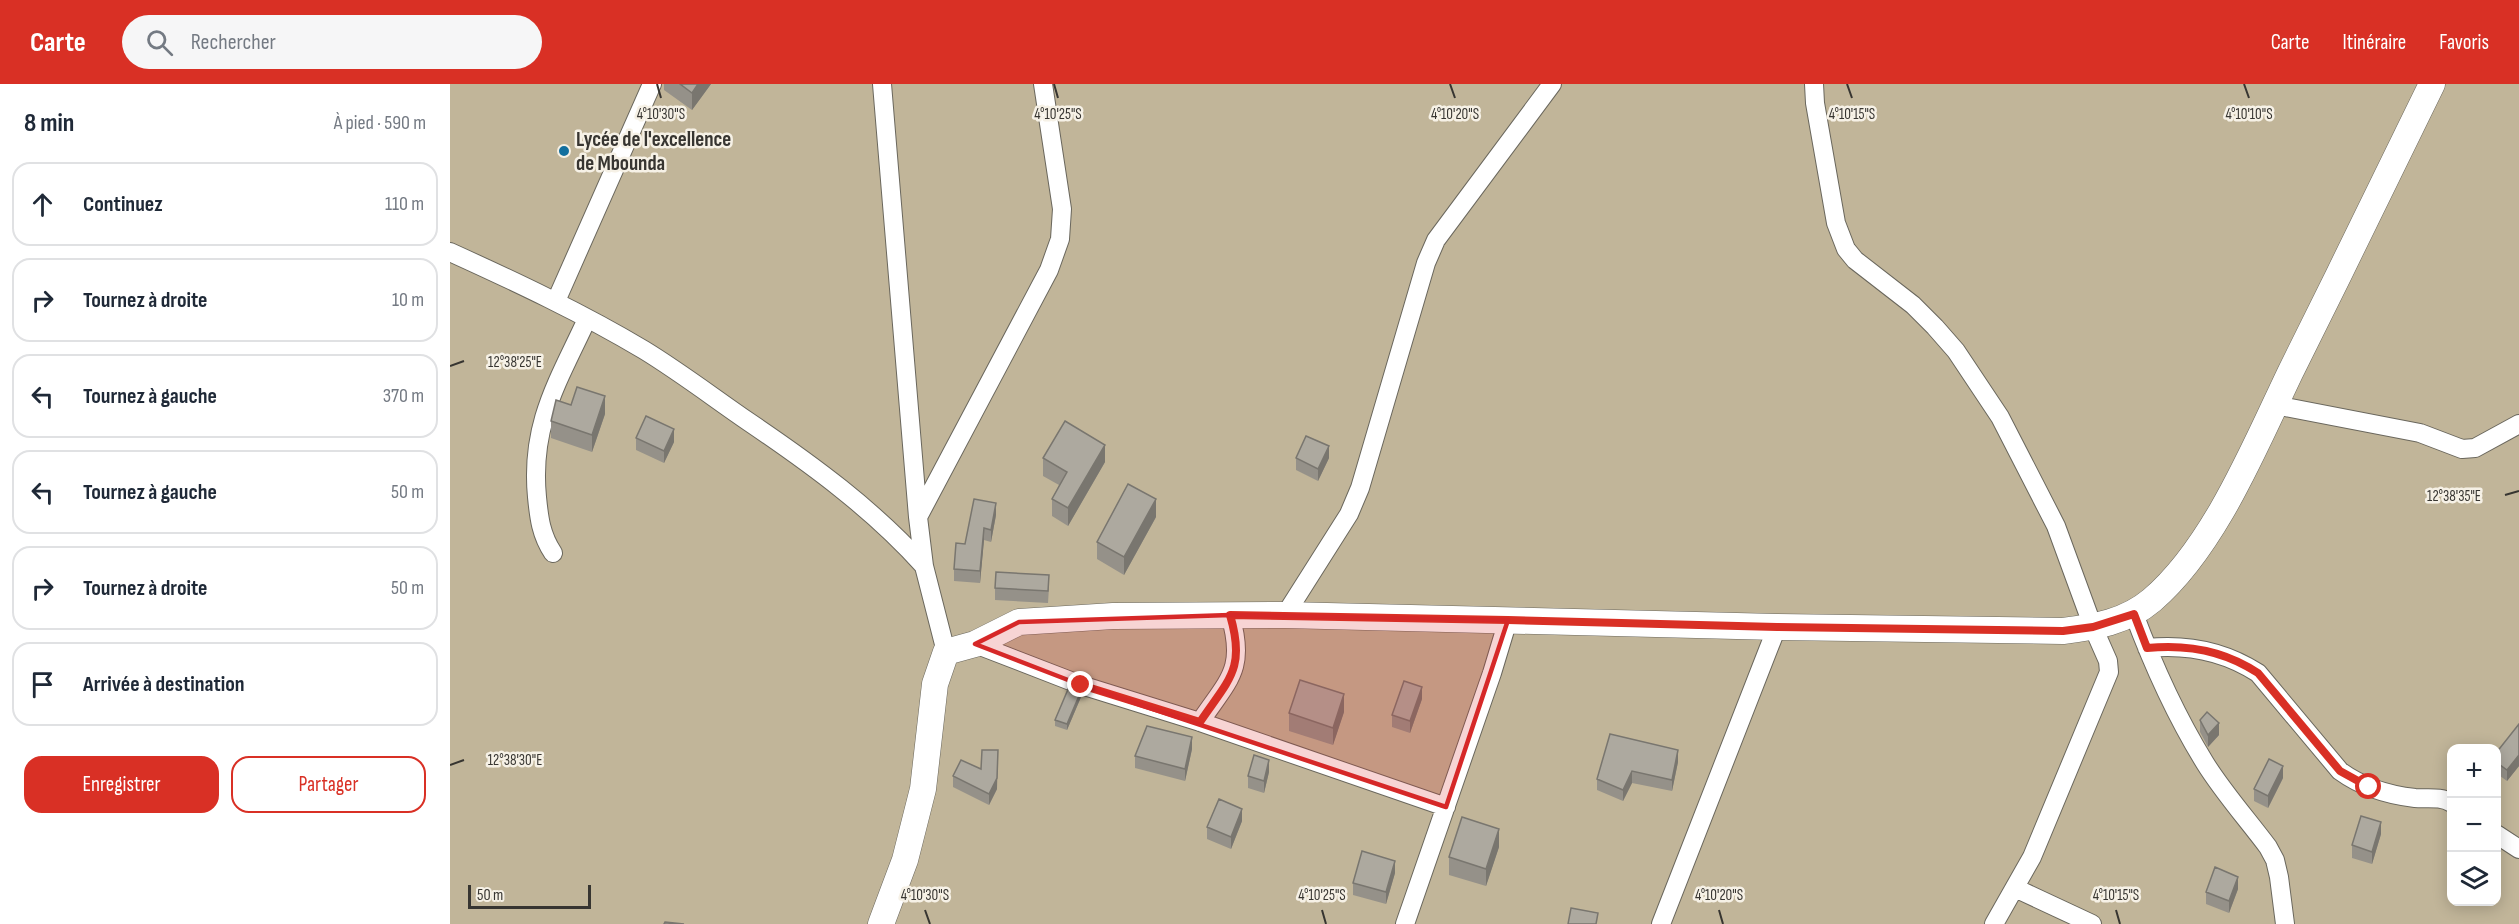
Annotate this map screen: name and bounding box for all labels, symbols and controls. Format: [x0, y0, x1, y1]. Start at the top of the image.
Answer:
search box [122, 15, 542, 69]
text: Carte [30, 26, 86, 59]
icon: search [143, 26, 176, 59]
text: Rechercher [191, 29, 276, 56]
text: Carte [2271, 30, 2310, 55]
text: Itinéraire [2343, 30, 2406, 55]
text: Favoris [2439, 30, 2489, 55]
text: 4°10'30"S [637, 105, 685, 124]
text: 4°10'25"S [1034, 105, 1082, 124]
text: 4°10'20"S [1431, 105, 1479, 124]
text: 4°10'15"S [1829, 105, 1875, 124]
text: 4°10'10"S [2225, 105, 2273, 124]
text: 8 min [24, 108, 74, 139]
text: À pied · 590 m [334, 111, 426, 135]
place label: Lycée de l'excellence de Mbounda [576, 127, 731, 176]
marker: Lycée de l'excellence de Mbounda [557, 144, 571, 158]
icon: ahead [26, 188, 59, 221]
text: Continuez [83, 191, 163, 218]
text: 110 m [385, 192, 424, 216]
icon: right [26, 284, 59, 317]
text: Tournez à droite [83, 287, 208, 314]
text: 10 m [392, 288, 424, 312]
text: 12°38'25"E [488, 353, 542, 372]
icon: left [26, 380, 59, 413]
text: Tournez à gauche [83, 383, 217, 410]
text: 370 m [383, 384, 424, 408]
icon: left [26, 476, 59, 509]
text: Tournez à gauche [83, 479, 217, 506]
text: 50 m [391, 480, 424, 504]
text: 12°38'35"E [2427, 487, 2481, 506]
icon: right [26, 572, 59, 605]
text: Tournez à droite [83, 575, 208, 602]
text: 50 m [391, 576, 424, 600]
icon: arrive [26, 668, 59, 701]
text: Arrivée à destination [83, 671, 245, 698]
route end [1067, 671, 1093, 697]
map controls [2447, 744, 2501, 906]
button: + [2447, 744, 2501, 798]
text: 12°38'30"E [488, 751, 542, 770]
button: Enregistrer [24, 756, 219, 813]
button: Partager [231, 756, 426, 813]
route start [2355, 773, 2381, 799]
button: − [2447, 798, 2501, 852]
button: layers [2447, 852, 2501, 906]
scale bar [468, 882, 591, 910]
text: 50 m [477, 886, 503, 905]
text: 4°10'30"S [901, 886, 949, 905]
text: 4°10'25"S [1298, 886, 1346, 905]
text: 4°10'20"S [1695, 886, 1743, 905]
text: 4°10'15"S [2093, 886, 2139, 905]

